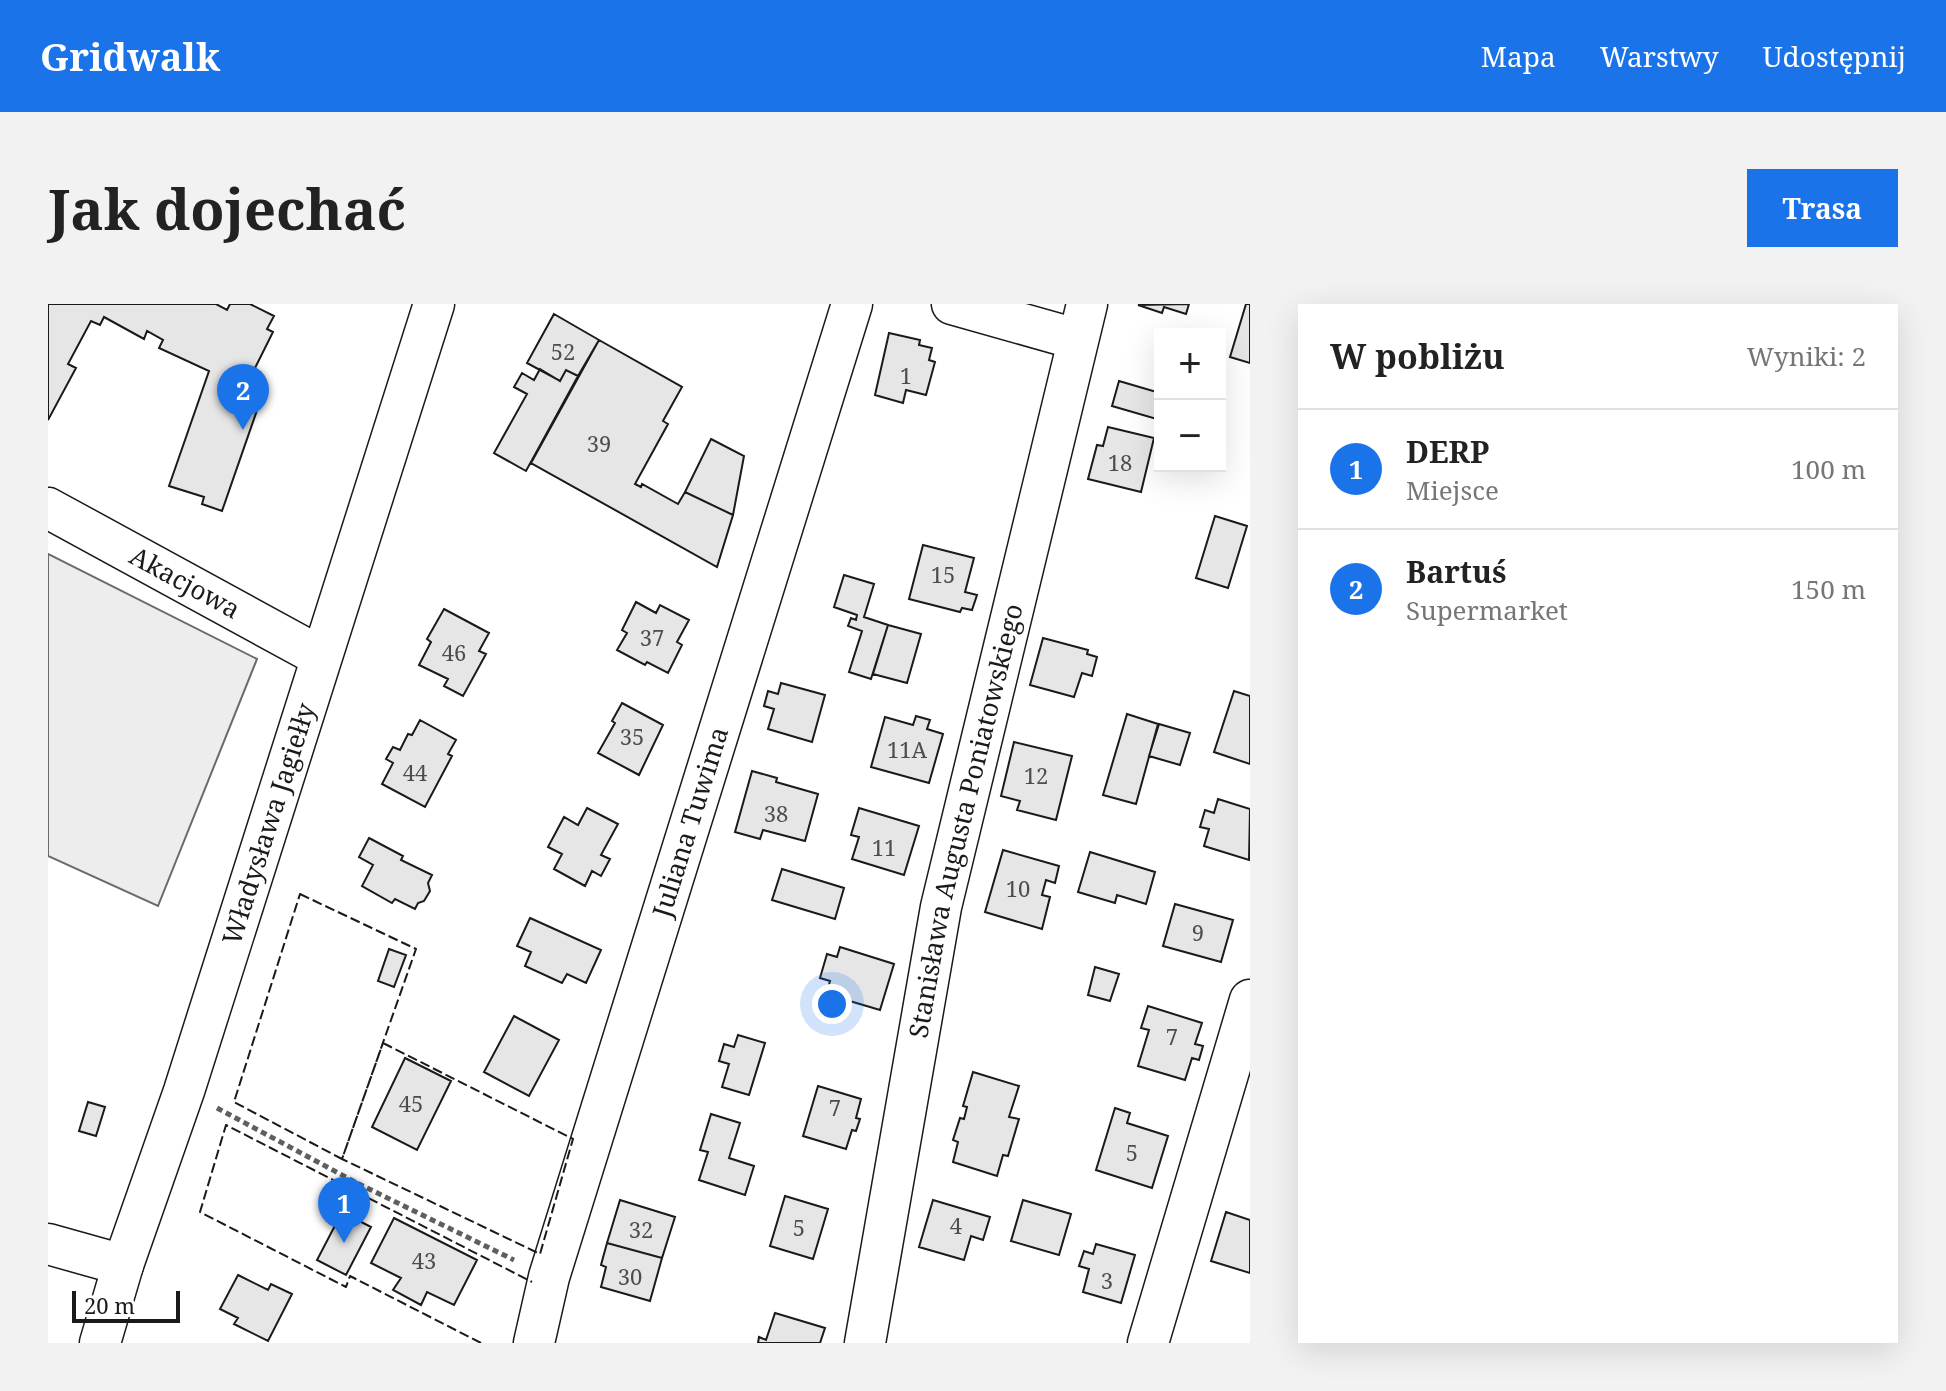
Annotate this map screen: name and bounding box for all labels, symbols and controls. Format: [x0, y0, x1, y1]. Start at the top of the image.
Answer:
text: Gridwalk [40, 30, 220, 82]
text: Mapa [1481, 37, 1556, 75]
text: Warstwy [1600, 37, 1718, 75]
text: Udostępnij [1762, 37, 1906, 75]
button: Trasa [1747, 169, 1898, 247]
text: Jak dojechać [48, 170, 406, 246]
map controls [1154, 328, 1226, 472]
button: + [1154, 328, 1226, 400]
text: W pobliżu [1330, 333, 1505, 379]
house number: 52 [551, 336, 575, 366]
text: Wyniki: 2 [1747, 338, 1866, 374]
house number: 1 [900, 360, 912, 390]
pin: 2 [217, 364, 269, 430]
button: − [1154, 400, 1226, 472]
house number: 39 [587, 428, 611, 458]
text: DERP [1406, 431, 1489, 472]
house number: 18 [1108, 447, 1132, 477]
text: 1 [1349, 451, 1363, 487]
text: 100 m [1791, 451, 1866, 487]
text: Miejsce [1406, 472, 1499, 508]
street label: Akacjowa [124, 537, 247, 627]
text: Bartuś [1406, 551, 1506, 592]
house number: 15 [931, 559, 955, 589]
text: 2 [1349, 571, 1363, 607]
text: 150 m [1791, 571, 1866, 607]
text: Supermarket [1406, 592, 1568, 628]
street label: Stanisława Augusta Poniatowskiego [900, 600, 1031, 1041]
house number: 37 [640, 622, 664, 652]
house number: 46 [442, 637, 466, 667]
street label: Władysława Jagiełły [213, 698, 323, 949]
house number: 35 [620, 721, 644, 751]
street label: Juliana Tuwima [643, 722, 736, 923]
house number: 11A [887, 734, 928, 764]
house number: 44 [403, 757, 427, 787]
house number: 12 [1024, 760, 1048, 790]
house number: 38 [764, 798, 788, 828]
house number: 11 [872, 832, 896, 862]
house number: 10 [1006, 873, 1030, 903]
house number: 9 [1192, 917, 1204, 947]
your location [812, 984, 852, 1024]
house number: 7 [1166, 1021, 1178, 1051]
house number: 45 [399, 1088, 423, 1118]
house number: 7 [829, 1092, 841, 1122]
house number: 5 [1126, 1137, 1138, 1167]
pin: 1 [318, 1177, 370, 1243]
house number: 4 [950, 1210, 962, 1240]
house number: 5 [793, 1212, 805, 1242]
house number: 32 [629, 1214, 653, 1244]
house number: 43 [412, 1245, 436, 1275]
house number: 30 [618, 1261, 642, 1291]
house number: 3 [1101, 1265, 1113, 1295]
scale bar [72, 1287, 180, 1323]
text: 20 m [84, 1290, 135, 1320]

